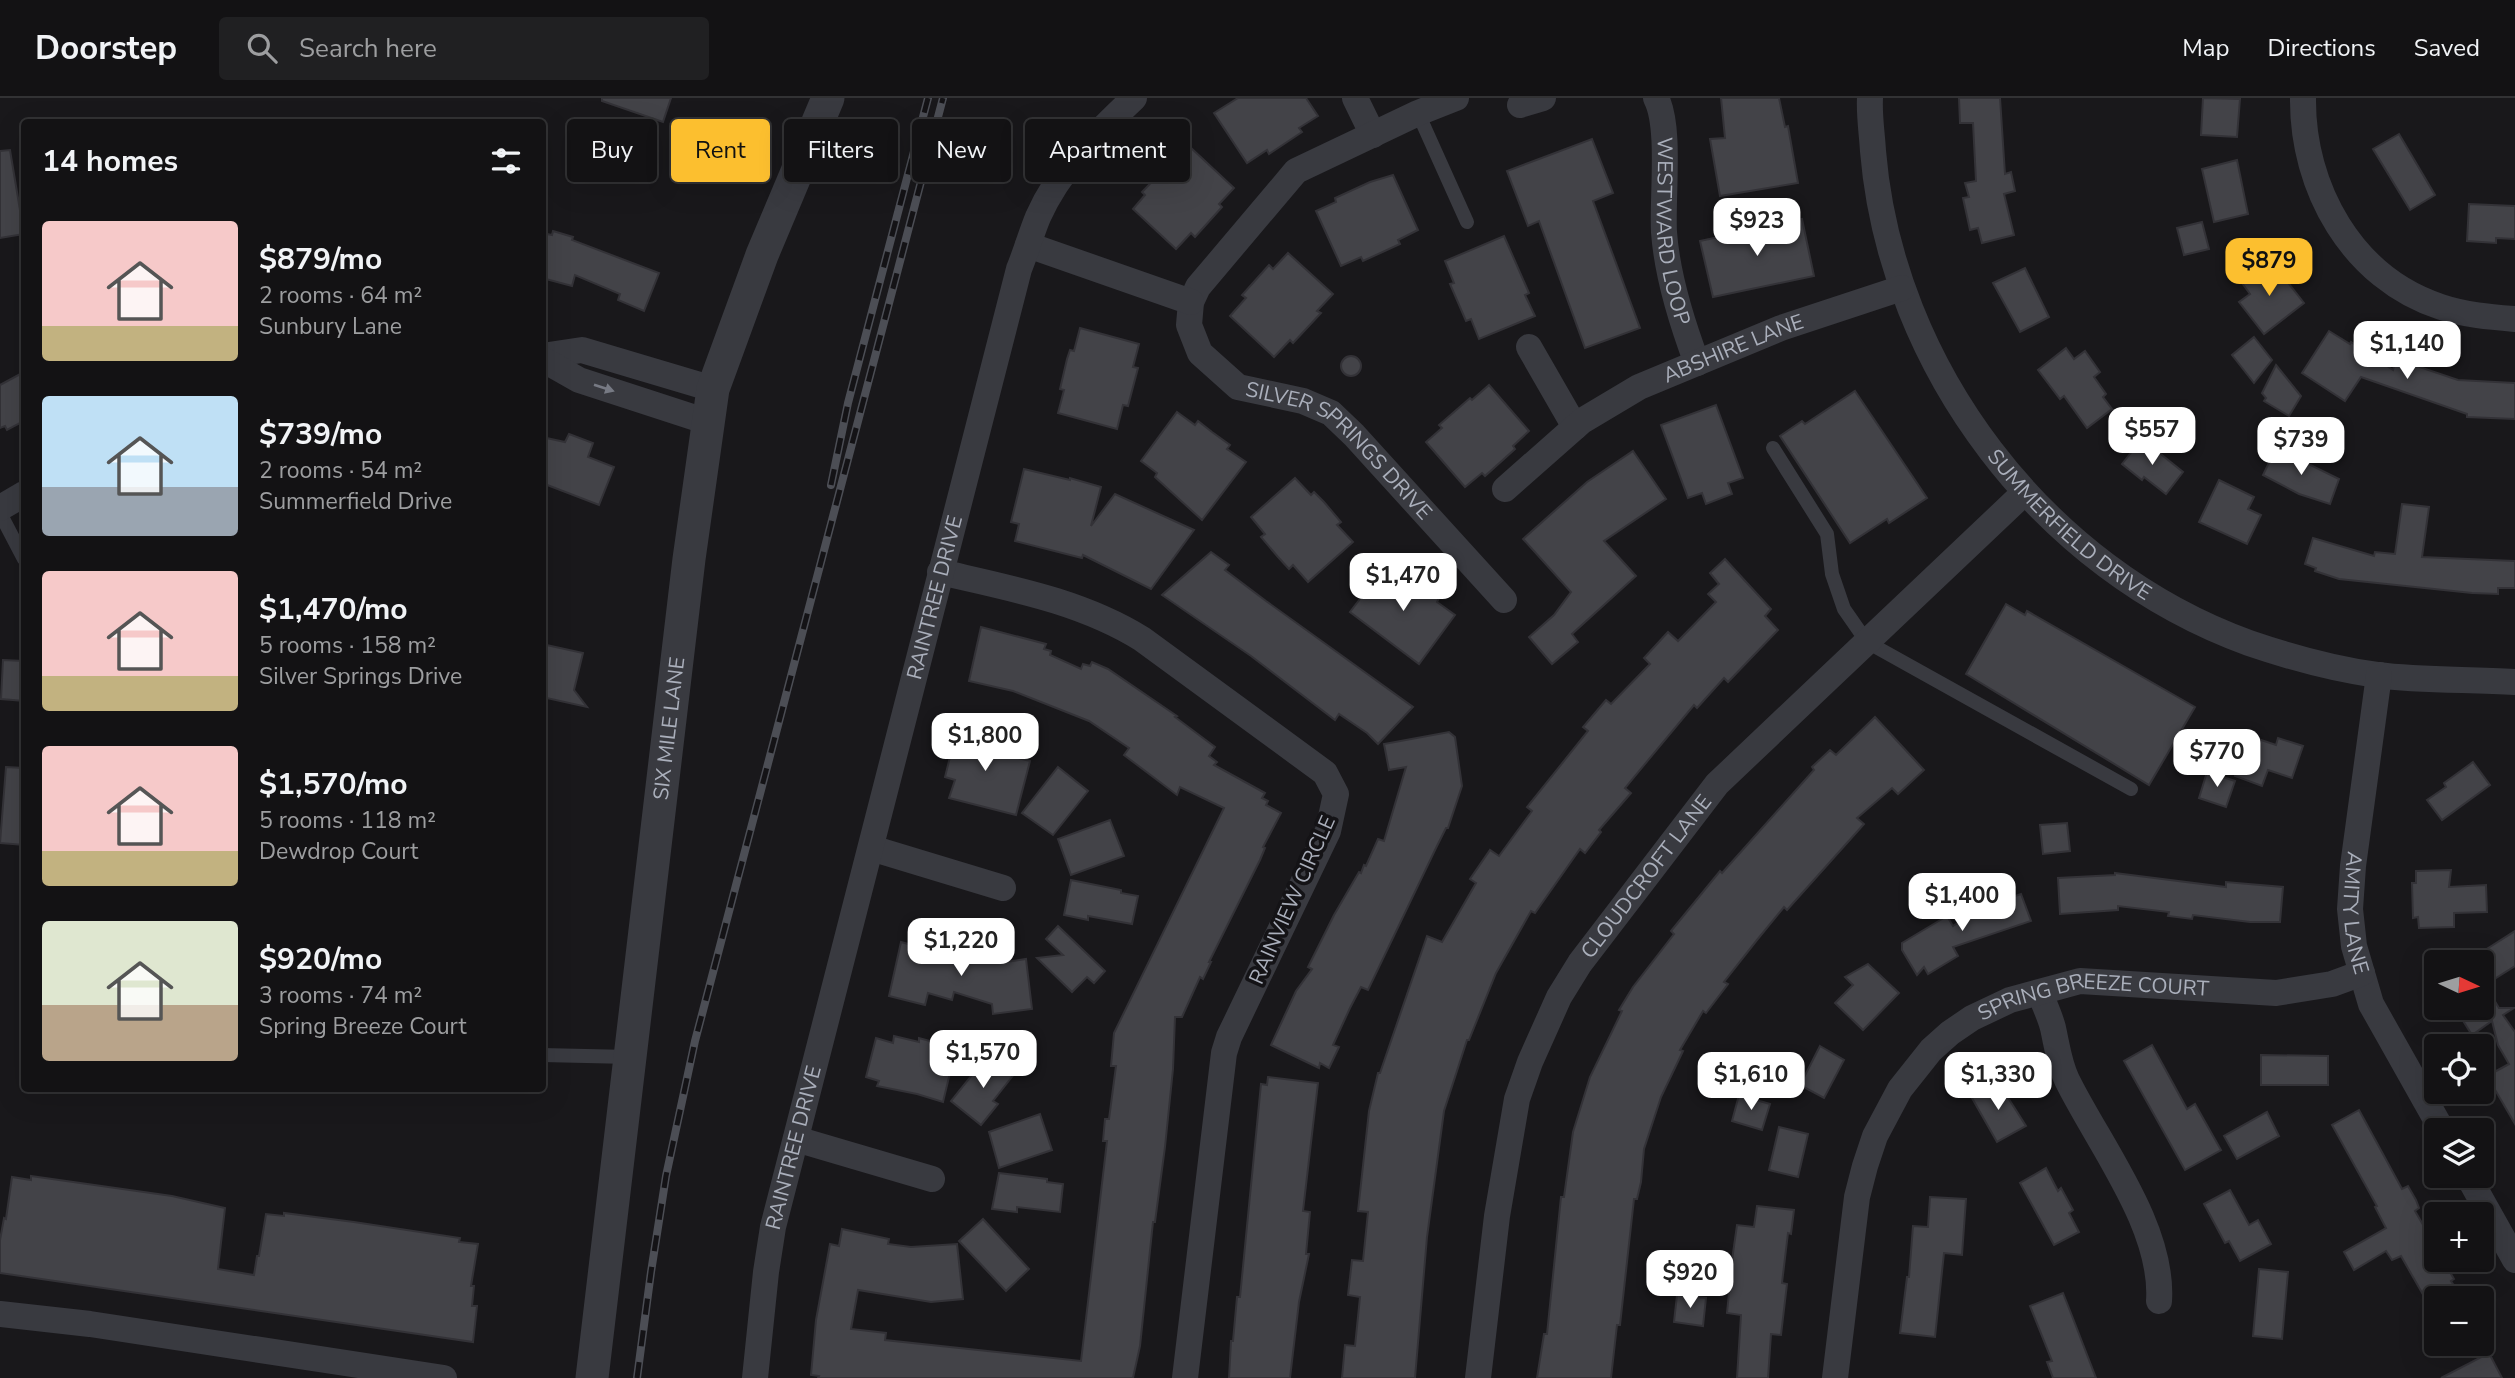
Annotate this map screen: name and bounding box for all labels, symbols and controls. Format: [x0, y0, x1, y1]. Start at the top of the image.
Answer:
search box [219, 17, 709, 80]
text: Doorstep [35, 26, 177, 71]
icon: search [243, 29, 281, 67]
text: Search here [299, 31, 437, 66]
text: Map [2182, 32, 2229, 64]
text: Directions [2267, 32, 2376, 64]
text: Saved [2414, 32, 2480, 64]
chip: Buy [567, 119, 657, 182]
chip: Rent [671, 119, 770, 182]
chip: Filters [784, 119, 898, 182]
chip: New [912, 119, 1011, 182]
chip: Apartment [1025, 119, 1190, 182]
street label: WESTWARD LOOP [1650, 137, 1697, 328]
text: 14 homes [42, 141, 178, 182]
icon: filters [487, 142, 525, 180]
pin: $923 [1716, 198, 1798, 258]
text: $923 [1729, 205, 1785, 236]
pin: $879 [2228, 238, 2310, 298]
text: $879/mo [259, 239, 382, 280]
text: $879 [2241, 245, 2297, 276]
icon: home [98, 249, 182, 333]
text: 2 rooms · 64 m² [259, 280, 422, 311]
street label: ABSHIRE LANE [1659, 308, 1807, 390]
text: Sunbury Lane [259, 311, 402, 342]
pin: $1,140 [2350, 322, 2464, 381]
text: $1,140 [2370, 328, 2444, 359]
street label: SILVER SPRINGS DRIVE [1243, 375, 1438, 526]
one-way arrow [594, 383, 615, 394]
pin: $557 [2111, 408, 2193, 467]
text: $739/mo [259, 414, 382, 455]
text: $557 [2124, 414, 2180, 445]
pin: $739 [2260, 418, 2342, 477]
icon: home [98, 424, 182, 508]
text: $739 [2273, 424, 2329, 455]
street label: SUMMERFIELD DRIVE [1981, 443, 2157, 607]
text: 2 rooms · 54 m² [259, 455, 422, 486]
text: Summerfield Drive [259, 486, 452, 517]
street label: RAINTREE DRIVE [900, 512, 969, 683]
pin: $1,470 [1346, 554, 1460, 613]
text: $1,470 [1366, 560, 1440, 591]
text: $1,470/mo [259, 589, 408, 630]
icon: home [98, 599, 182, 683]
text: 5 rooms · 158 m² [259, 630, 436, 661]
street label: SIX MILE LANE [647, 655, 691, 802]
text: Silver Springs Drive [259, 661, 462, 692]
pin: $1,800 [928, 714, 1042, 773]
text: $1,800 [948, 720, 1022, 751]
pin: $770 [2176, 730, 2258, 789]
text: $770 [2189, 736, 2245, 767]
text: $1,570/mo [259, 764, 408, 805]
icon: home [98, 774, 182, 858]
street label: CLOUDCROFT LANE [1574, 789, 1718, 964]
text: 5 rooms · 118 m² [259, 805, 436, 836]
street label: RAINVIEW CIRCLE [1242, 811, 1342, 989]
text: Dewdrop Court [259, 836, 418, 867]
street label: AMITY LANE [2335, 850, 2376, 977]
pin: $1,400 [1905, 874, 2019, 933]
text: $1,400 [1925, 880, 1999, 911]
pin: $1,220 [904, 918, 1018, 978]
text: $1,220 [924, 925, 998, 956]
text: $920/mo [259, 939, 382, 980]
icon: home [98, 949, 182, 1033]
north arrow [2424, 950, 2494, 1020]
map controls [2424, 950, 2494, 1356]
street label: SPRING BREEZE COURT [1973, 967, 2210, 1027]
text: 3 rooms · 74 m² [259, 980, 422, 1011]
text: Spring Breeze Court [259, 1011, 466, 1042]
pin: $1,570 [926, 1030, 1040, 1090]
button: locate [2424, 1034, 2494, 1104]
text: $1,570 [946, 1037, 1020, 1068]
pin: $1,610 [1694, 1052, 1808, 1112]
pin: $1,330 [1941, 1052, 2055, 1112]
text: $1,610 [1714, 1059, 1788, 1090]
text: $1,330 [1961, 1059, 2035, 1090]
street label: RAINTREE DRIVE [759, 1063, 828, 1233]
button: layers [2424, 1118, 2494, 1188]
button: + [2424, 1202, 2494, 1272]
pin: $920 [1649, 1250, 1731, 1310]
text: $920 [1662, 1257, 1718, 1288]
button: − [2424, 1286, 2494, 1356]

